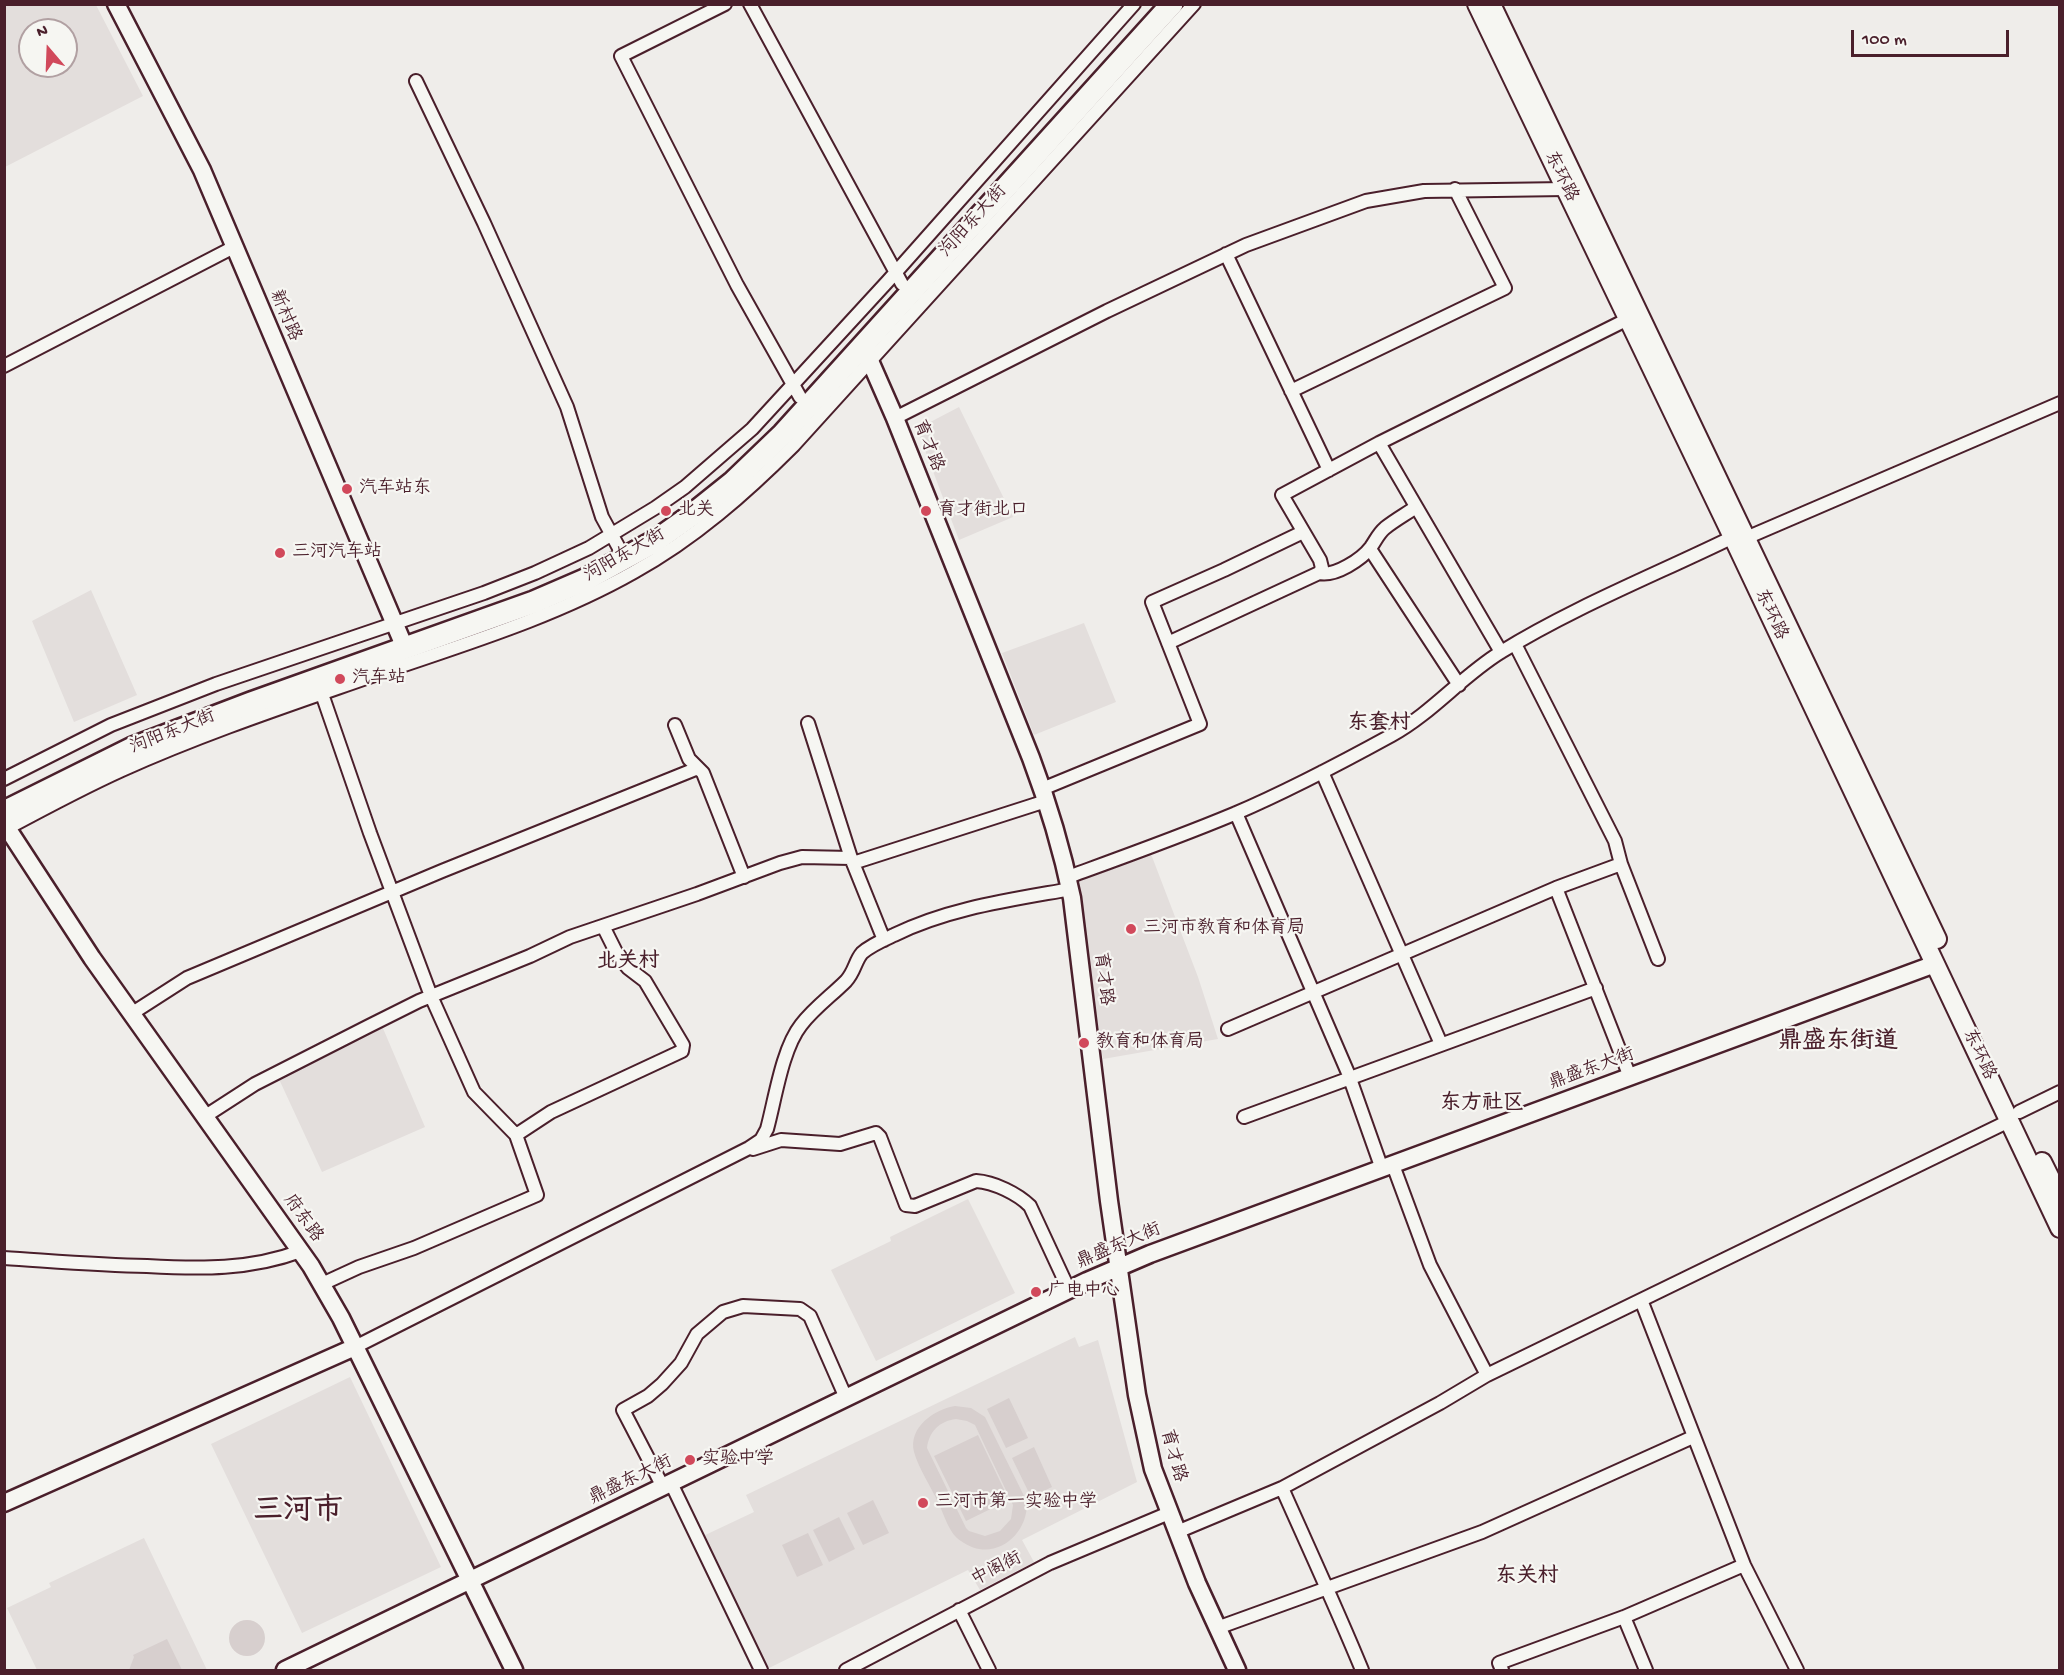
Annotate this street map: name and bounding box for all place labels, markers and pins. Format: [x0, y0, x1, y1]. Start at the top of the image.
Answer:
place label: 汽车站东 [359, 478, 431, 500]
marker: 汽车站东 [340, 482, 354, 496]
place label: 北关 [678, 500, 714, 522]
place label: 育才街北口 [938, 500, 1028, 522]
marker: 北关 [659, 504, 673, 518]
marker: 育才街北口 [919, 504, 933, 518]
place label: 三河汽车站 [292, 542, 382, 564]
marker: 三河汽车站 [273, 546, 287, 560]
place label: 汽车站 [352, 668, 406, 690]
marker: 汽车站 [333, 672, 347, 686]
place label: 三河市教育和体育局 [1143, 918, 1305, 940]
marker: 三河市教育和体育局 [1124, 922, 1138, 936]
place label: 教育和体育局 [1096, 1032, 1204, 1054]
marker: 教育和体育局 [1077, 1036, 1091, 1050]
place label: 广电中心 [1048, 1281, 1120, 1303]
marker: 广电中心 [1029, 1285, 1043, 1299]
place label: 实验中学 [702, 1449, 774, 1471]
marker: 实验中学 [683, 1453, 697, 1467]
place label: 三河市第一实验中学 [935, 1492, 1097, 1514]
marker: 三河市第一实验中学 [916, 1496, 930, 1510]

